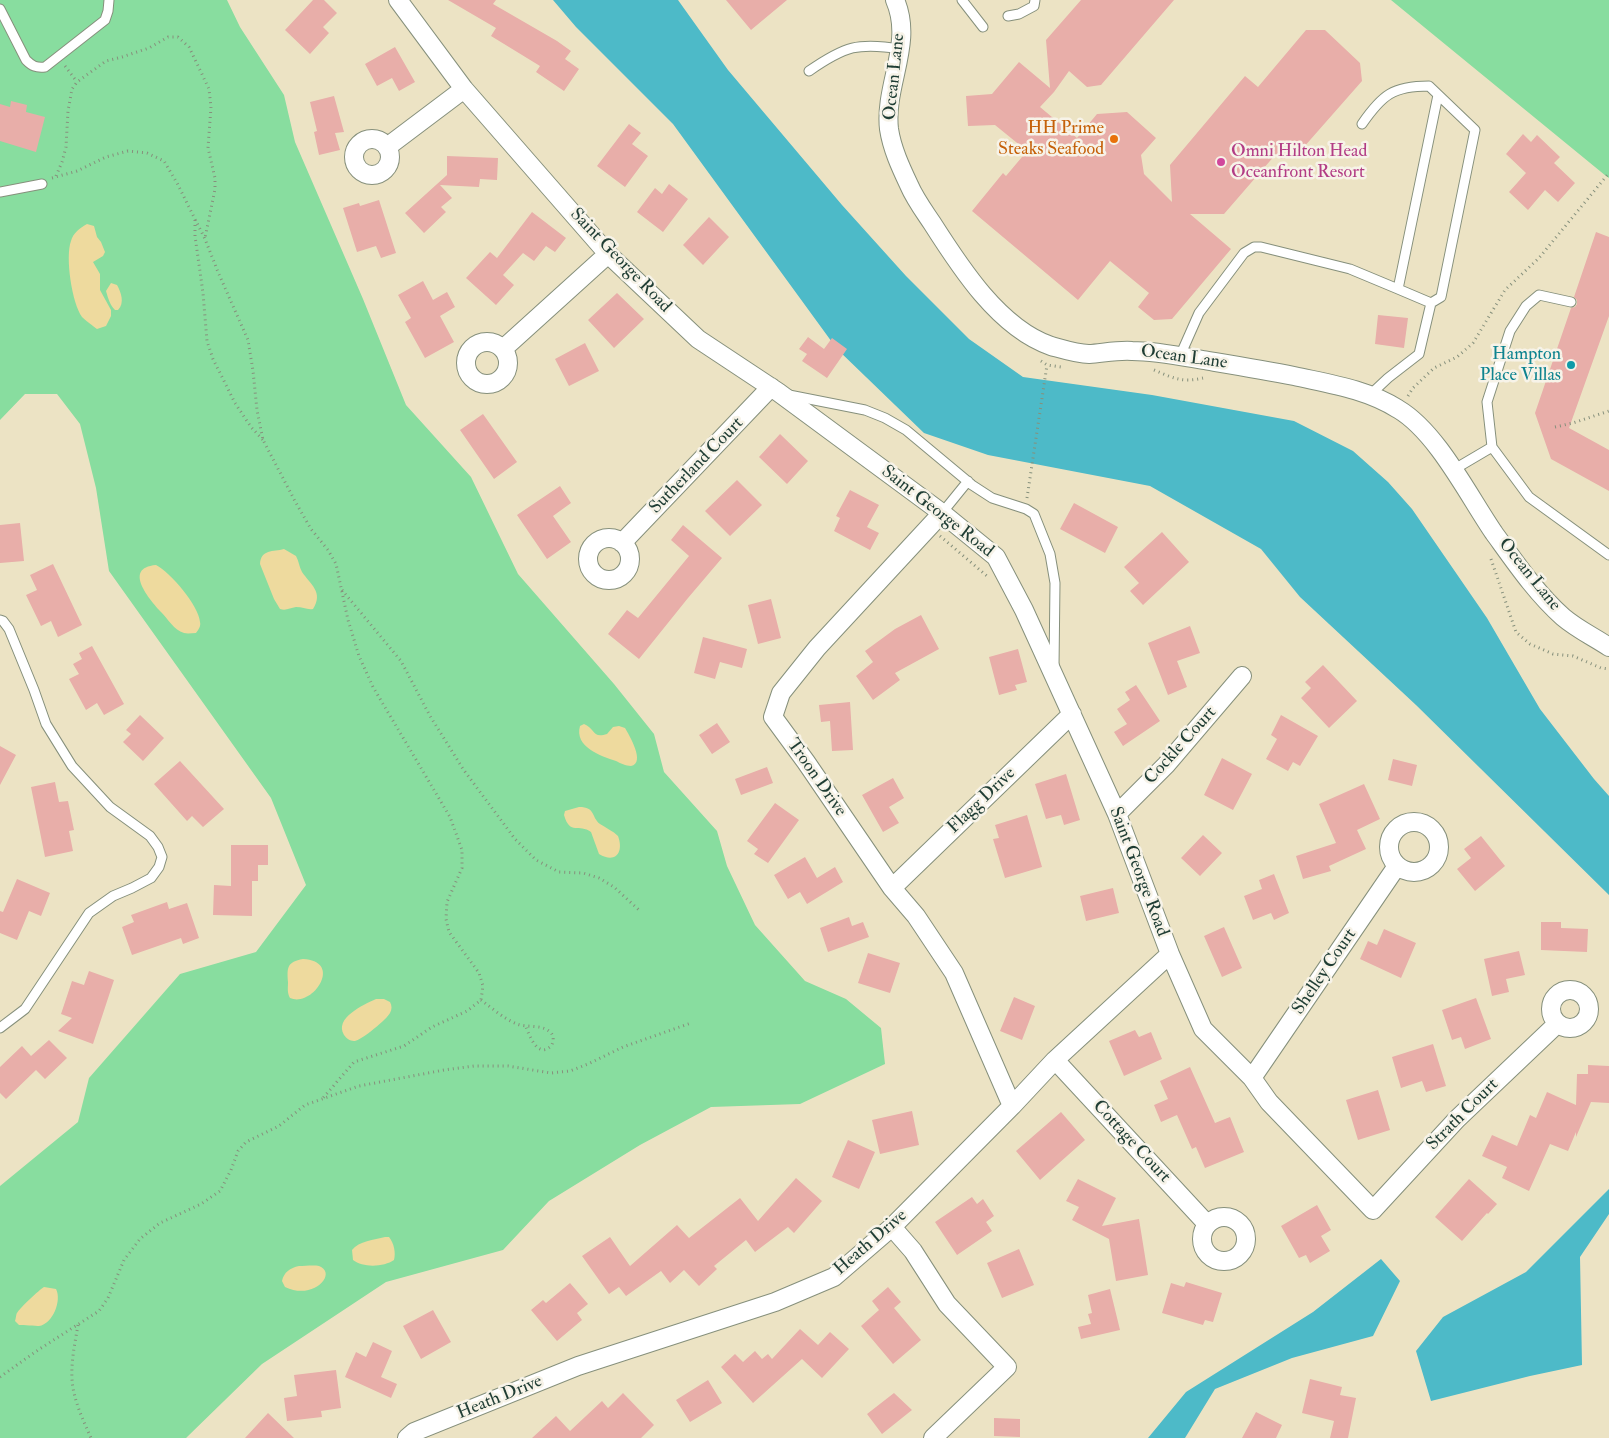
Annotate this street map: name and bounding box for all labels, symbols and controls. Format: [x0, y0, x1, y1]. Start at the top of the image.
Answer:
street label: Ocean Lane [880, 33, 910, 121]
place label: HH Prime Steaks Seafood [998, 118, 1104, 160]
marker: HH Prime Steaks Seafood [1108, 133, 1120, 145]
place label: Omni Hilton Head Oceanfront Resort [1231, 141, 1367, 183]
marker: Omni Hilton Head Oceanfront Resort [1215, 156, 1227, 168]
street label: Saint George Road [565, 204, 675, 318]
street label: Ocean Lane [1139, 341, 1229, 375]
place label: Hampton Place Villas [1480, 344, 1561, 386]
marker: Hampton Place Villas [1565, 359, 1577, 371]
street label: Sutherland Court [645, 413, 749, 519]
street label: Saint George Road [876, 461, 998, 563]
street label: Ocean Lane [1493, 534, 1565, 616]
street label: Cockle Court [1140, 703, 1222, 789]
street label: Troon Drive [781, 735, 851, 821]
street label: Flagg Drive [944, 763, 1020, 839]
street label: Saint George Road [1103, 804, 1173, 940]
street label: Shelley Court [1288, 925, 1362, 1019]
street label: Strath Court [1423, 1075, 1503, 1155]
street label: Cottage Court [1087, 1096, 1175, 1188]
street label: Heath Drive [830, 1205, 912, 1281]
street label: Heath Drive [454, 1371, 546, 1425]

